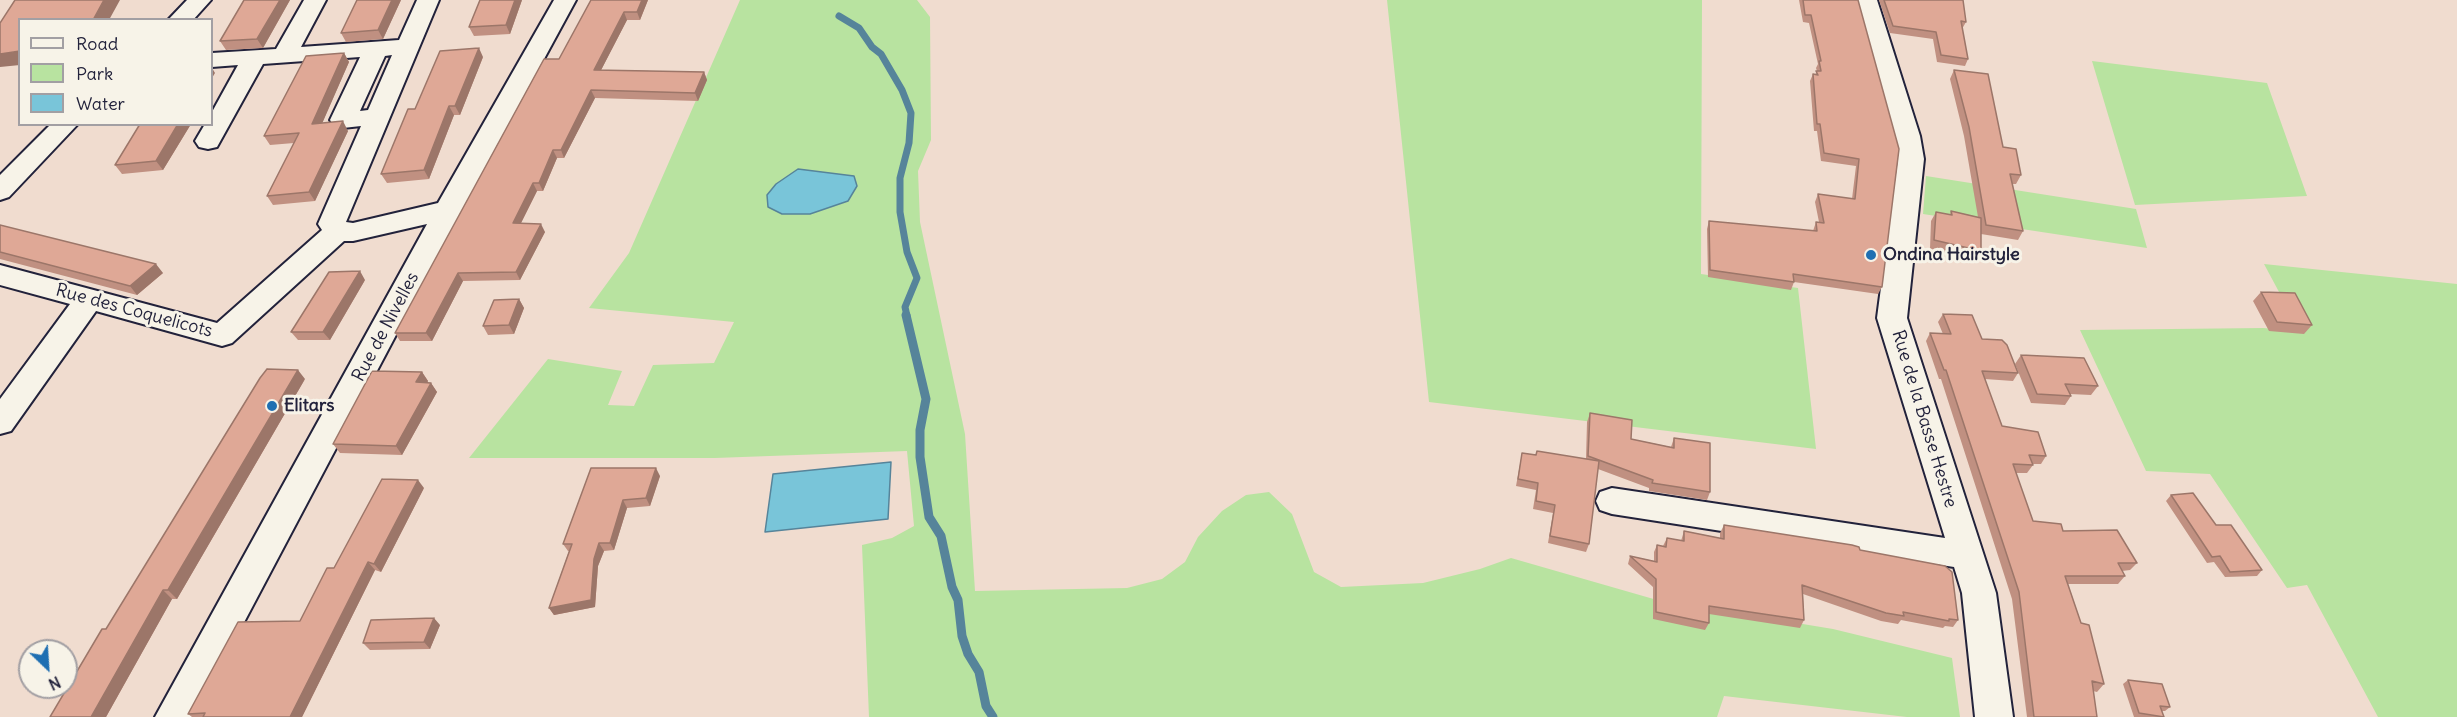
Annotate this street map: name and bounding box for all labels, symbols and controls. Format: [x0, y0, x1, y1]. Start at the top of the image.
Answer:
legend [18, 18, 213, 126]
text: Road [76, 32, 118, 55]
text: Park [76, 62, 113, 85]
text: Water [76, 92, 125, 115]
place label: Ondina Hairstyle [1883, 244, 2020, 266]
marker: Ondina Hairstyle [1864, 248, 1878, 262]
street label: Rue de Nivelles [348, 269, 424, 385]
street label: Rue des Coquelicots [53, 280, 215, 342]
street label: Rue de la Basse Hestre [1887, 328, 1961, 510]
place label: Elitars [284, 395, 335, 417]
marker: Elitars [265, 399, 279, 413]
north arrow [18, 639, 78, 699]
text: N [46, 672, 64, 695]

